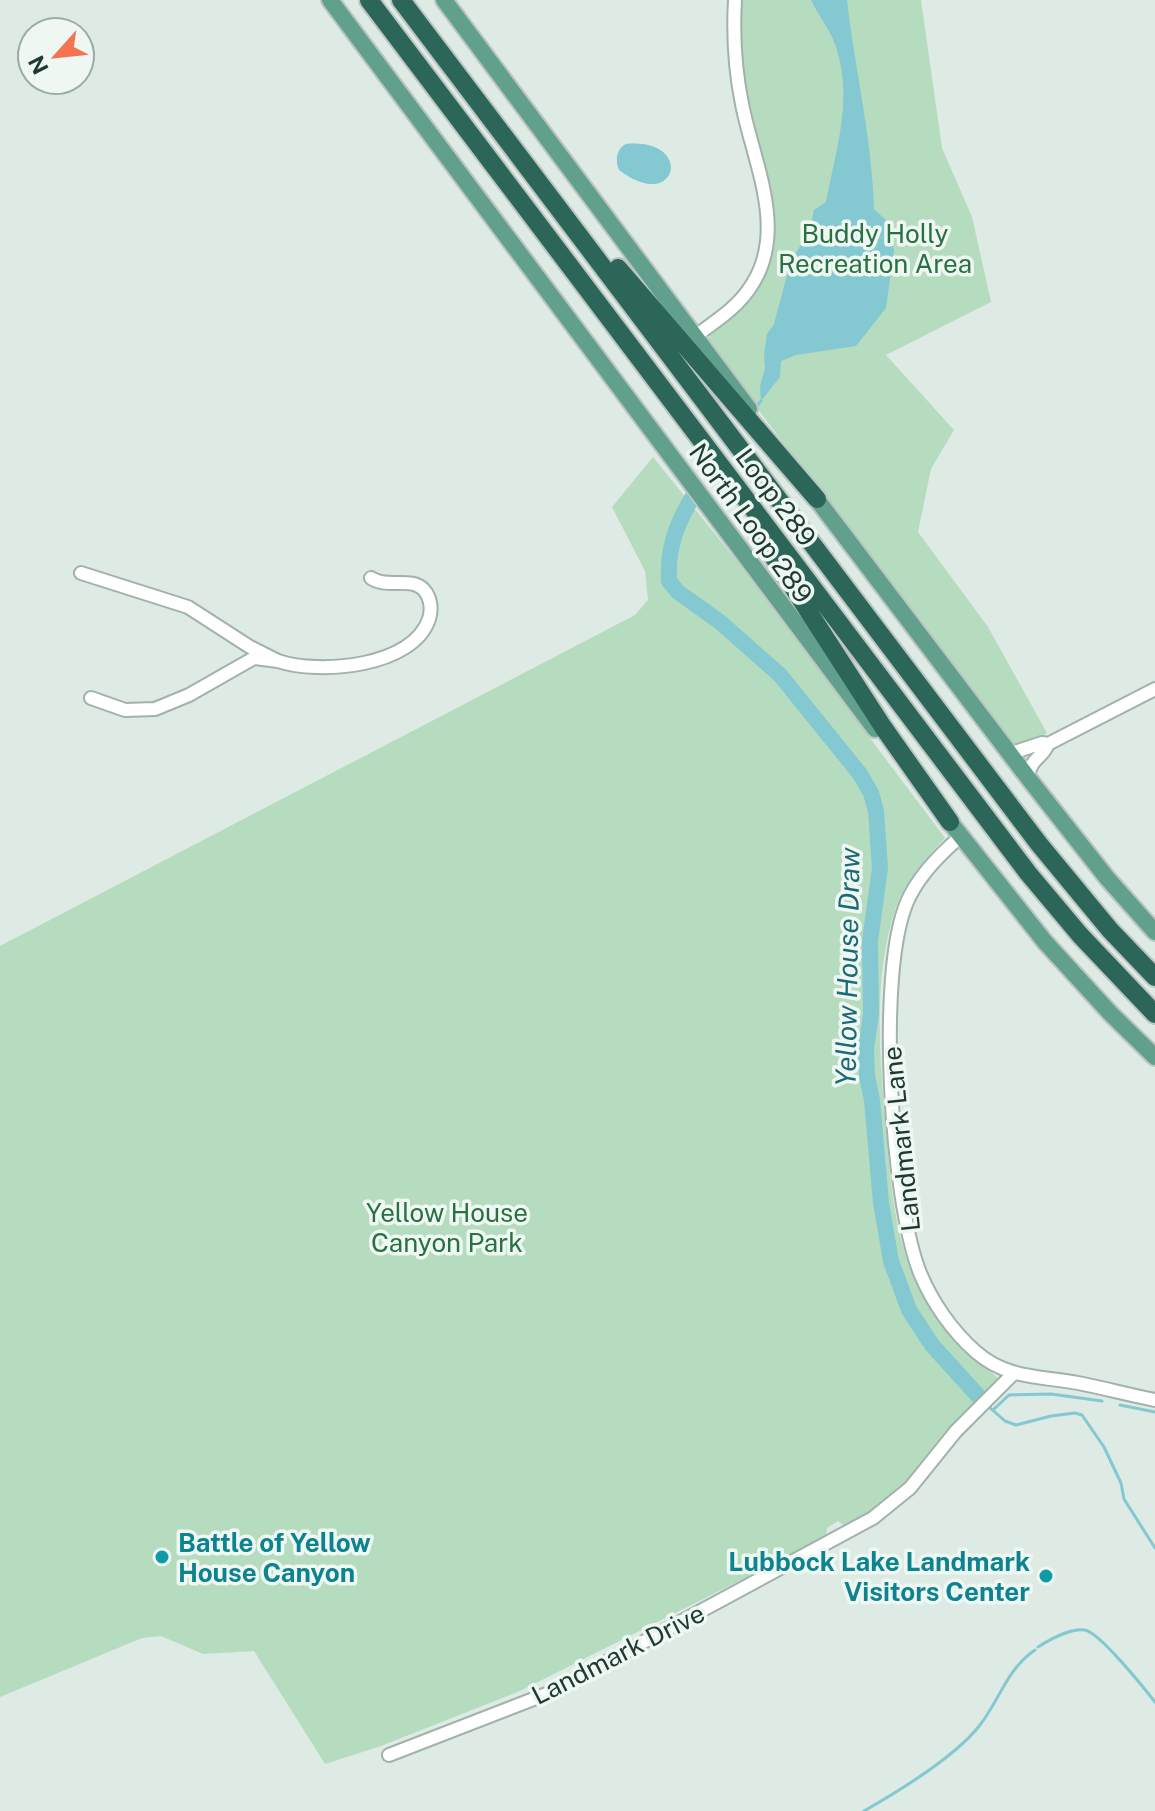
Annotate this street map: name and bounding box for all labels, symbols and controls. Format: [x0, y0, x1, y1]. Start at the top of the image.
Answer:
north arrow [16, 16, 96, 96]
text: N [23, 52, 54, 79]
park label: Buddy Holly Recreation Area [778, 218, 972, 279]
street label: North Loop 289 [683, 437, 819, 609]
street label: Loop 289 [729, 442, 823, 552]
water label: Yellow House Draw [828, 846, 866, 1087]
street label: Landmark Lane [876, 1045, 926, 1233]
park label: Yellow House Canyon Park [366, 1197, 528, 1258]
place label: Battle of Yellow House Canyon [178, 1527, 371, 1588]
place label: Lubbock Lake Landmark Visitors Center [728, 1546, 1030, 1607]
marker: Battle of Yellow House Canyon [153, 1548, 171, 1566]
marker: Lubbock Lake Landmark Visitors Center [1037, 1567, 1055, 1585]
street label: Landmark Drive [526, 1597, 710, 1711]

